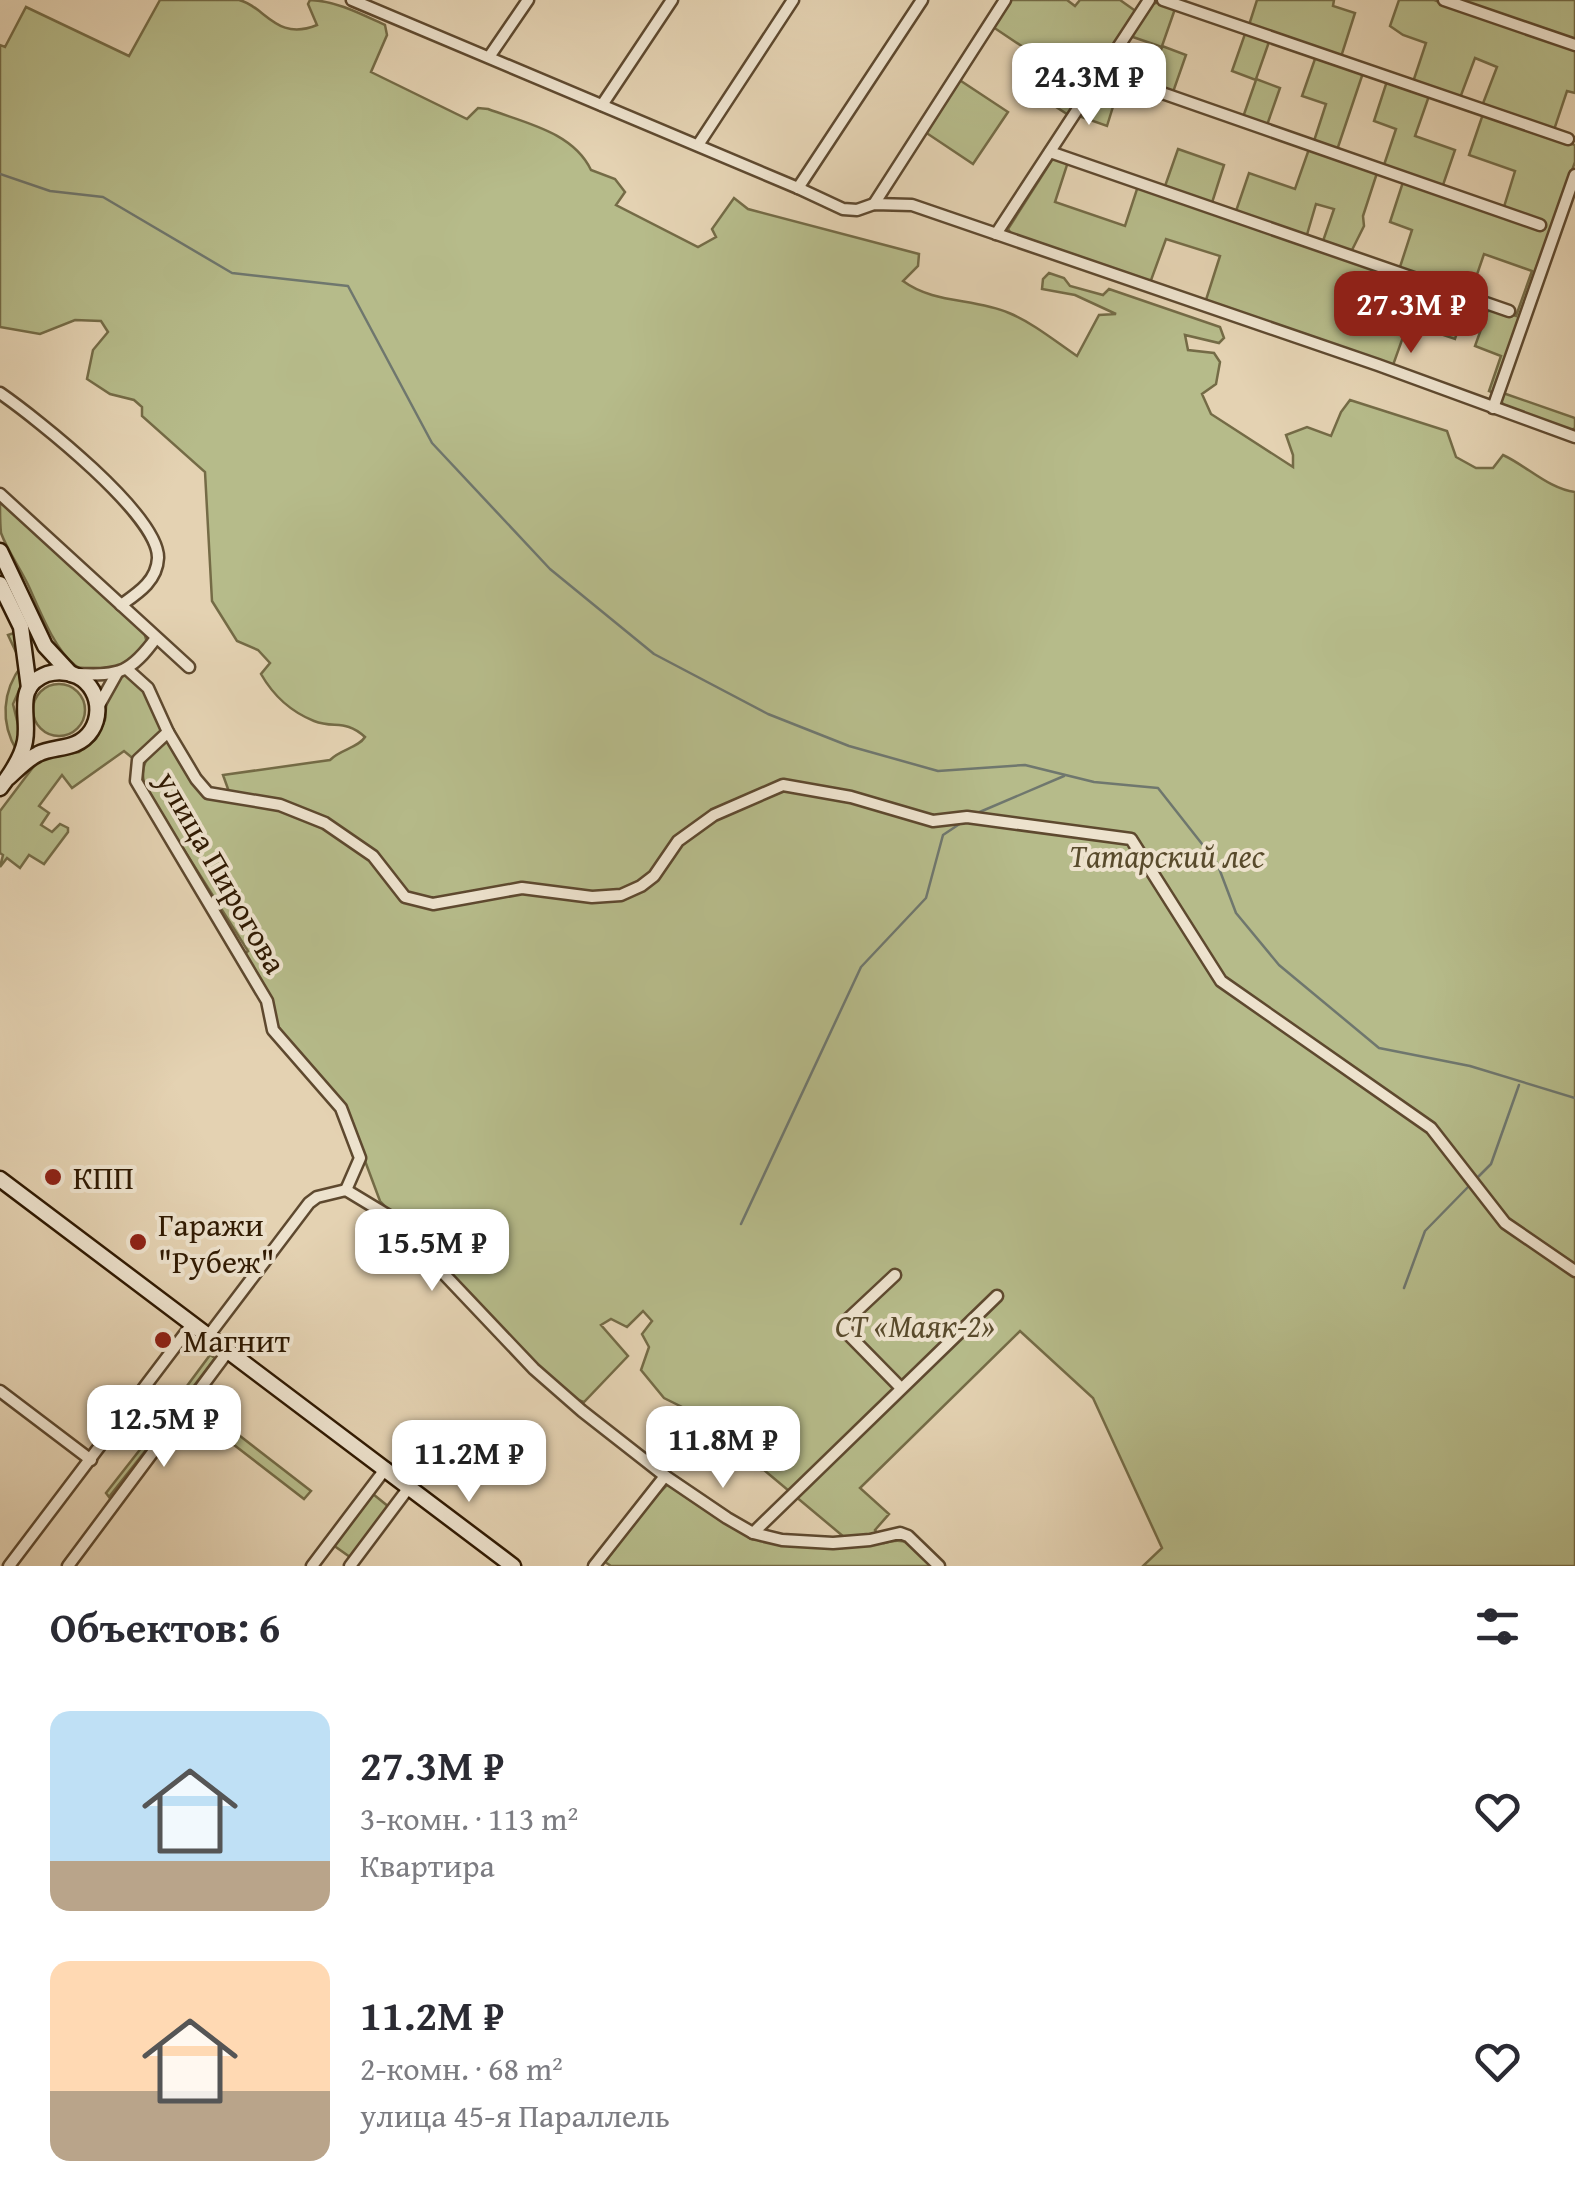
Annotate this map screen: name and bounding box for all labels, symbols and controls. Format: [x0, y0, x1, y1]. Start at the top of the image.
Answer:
pin: 24.3M ₽ [997, 43, 1181, 128]
text: 24.3M ₽ [1034, 52, 1144, 99]
pin: 27.3M ₽ [1319, 271, 1503, 356]
text: 27.3M ₽ [1356, 280, 1466, 327]
street label: улица Пирогова [144, 761, 300, 983]
park label: Татарский лес [1069, 832, 1266, 879]
place label: КПП [73, 1154, 134, 1201]
marker: КПП [42, 1166, 64, 1188]
place label: Гаражи "Рубеж" [158, 1201, 274, 1285]
pin: 15.5M ₽ [340, 1209, 524, 1294]
text: 15.5M ₽ [377, 1218, 487, 1265]
marker: Гаражи "Рубеж" [127, 1231, 149, 1253]
park label: СТ «Маяк-2» [835, 1302, 995, 1349]
place label: Магнит [183, 1317, 290, 1364]
marker: Магнит [152, 1329, 174, 1351]
pin: 12.5M ₽ [72, 1385, 256, 1470]
text: 12.5M ₽ [109, 1394, 219, 1441]
pin: 11.8M ₽ [631, 1406, 815, 1491]
text: 11.8M ₽ [668, 1415, 778, 1462]
pin: 11.2M ₽ [377, 1420, 561, 1505]
text: 11.2M ₽ [414, 1429, 524, 1476]
text: Объектов: 6 [50, 1596, 280, 1657]
icon: filters [1470, 1599, 1525, 1654]
text: 27.3M ₽ [360, 1734, 504, 1795]
icon: home [130, 1751, 250, 1871]
icon: heart [1470, 1784, 1525, 1839]
text: 3-комн. · 113 m² [360, 1795, 578, 1842]
text: Квартира [360, 1842, 495, 1889]
text: 11.2M ₽ [360, 1984, 504, 2045]
icon: home [130, 2001, 250, 2121]
icon: heart [1470, 2034, 1525, 2089]
text: 2-комн. · 68 m² [360, 2045, 563, 2092]
text: улица 45-я Параллель [360, 2092, 670, 2139]

